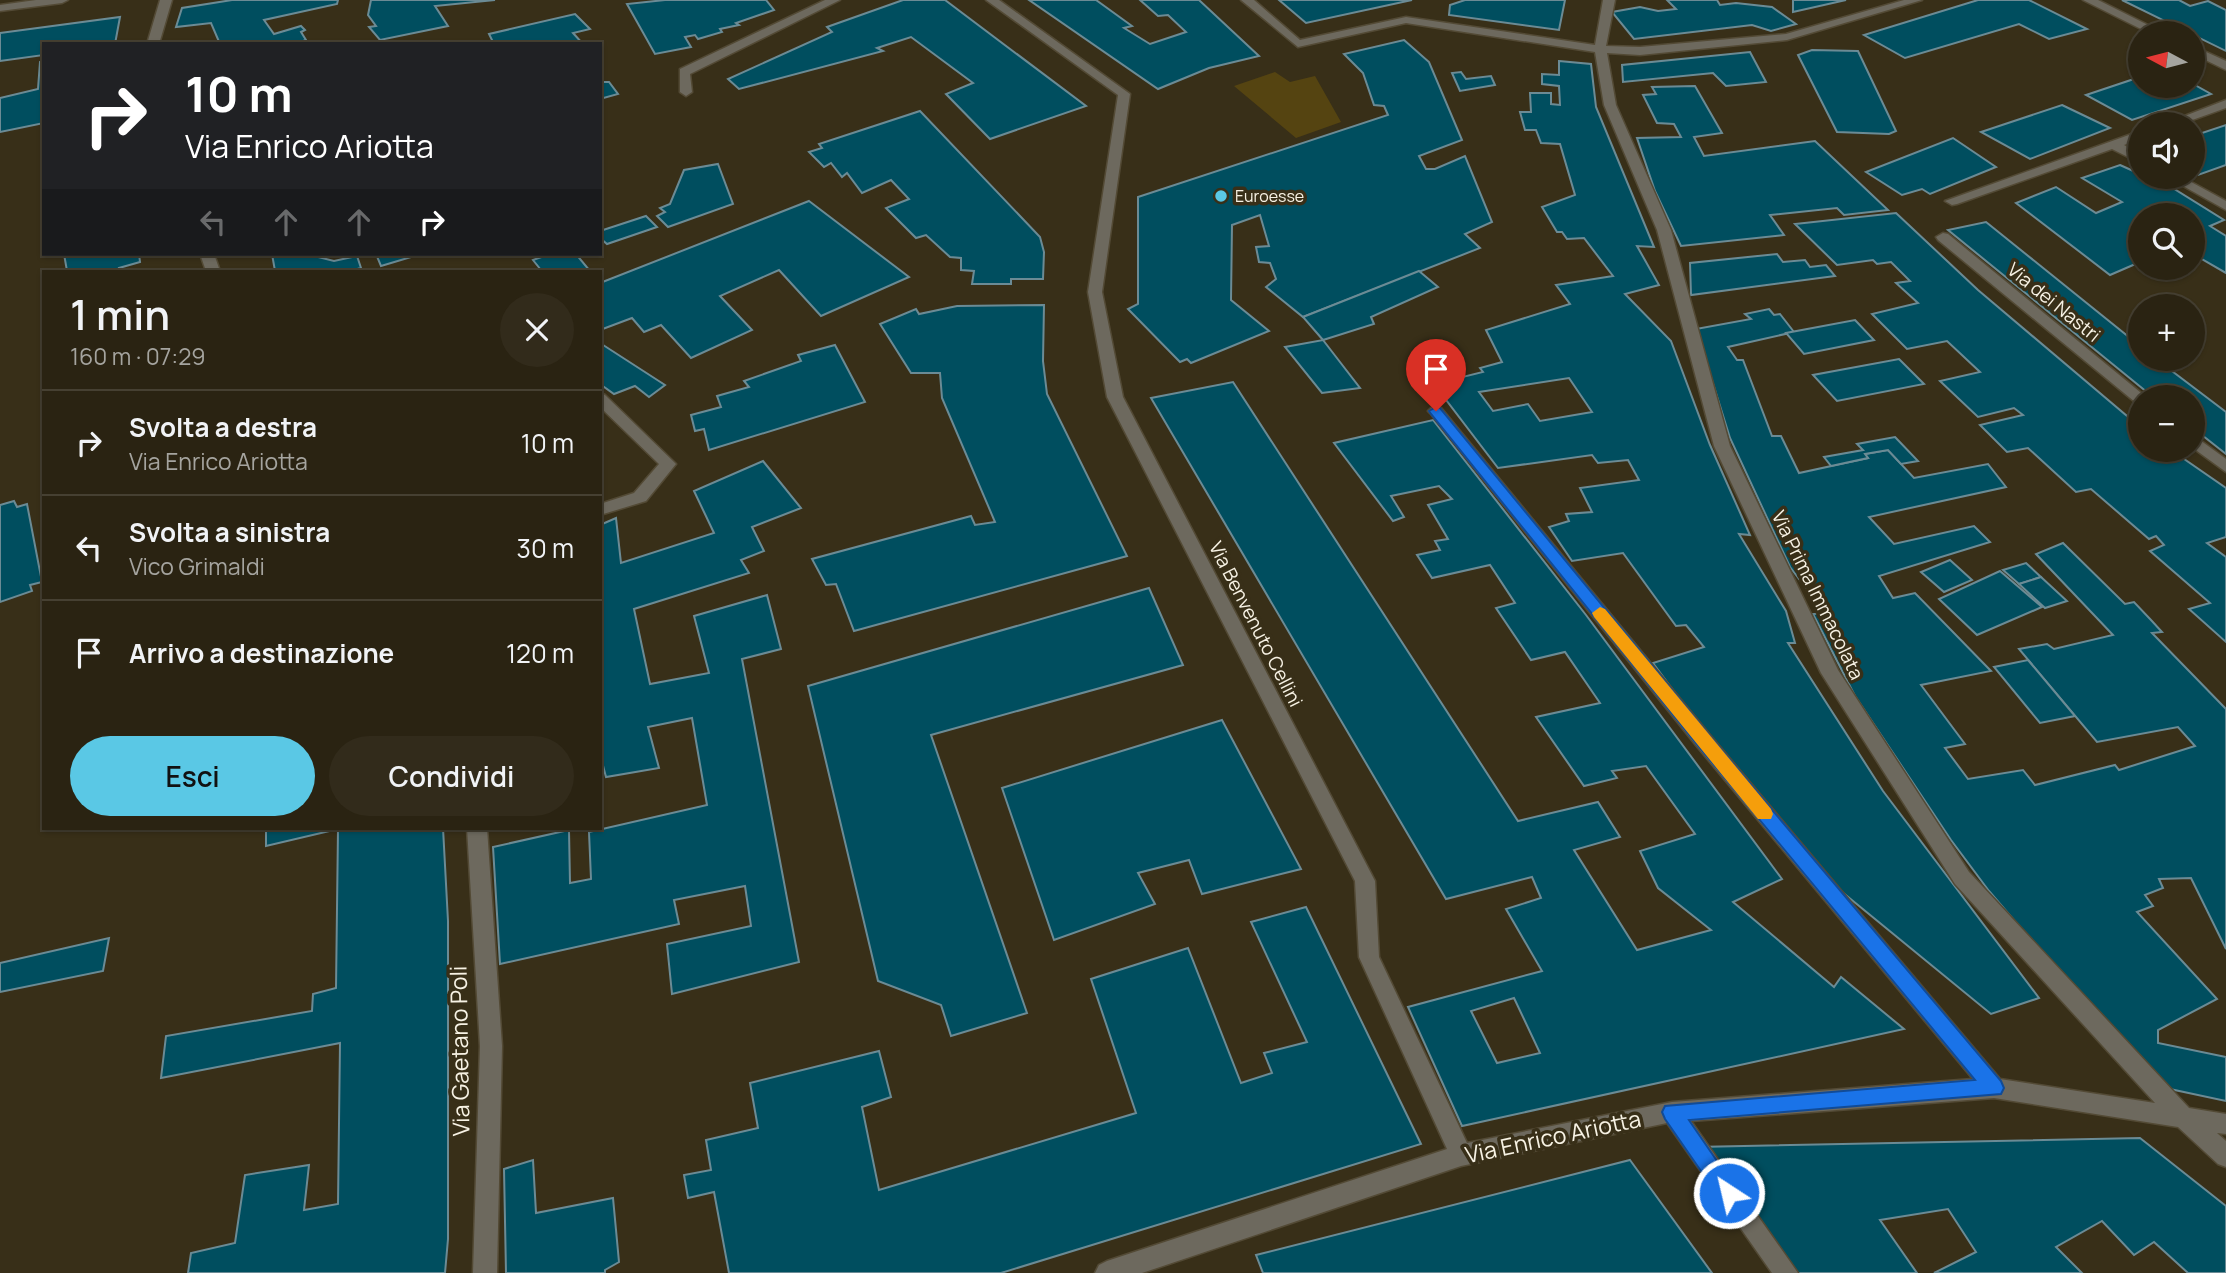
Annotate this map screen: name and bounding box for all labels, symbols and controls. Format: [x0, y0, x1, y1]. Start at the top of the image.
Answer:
north arrow [2128, 21, 2205, 98]
map controls [2128, 21, 2205, 462]
text: 10 m [185, 60, 293, 127]
icon: right [70, 70, 161, 161]
button: sound [2128, 112, 2205, 189]
text: Via Enrico Ariotta [185, 124, 434, 168]
place label: Euroesse [1235, 185, 1304, 207]
marker: Euroesse [1213, 188, 1229, 204]
icon: left [194, 203, 232, 241]
icon: ahead [267, 203, 305, 241]
icon: ahead [340, 203, 378, 241]
icon: right [413, 203, 451, 241]
button: search [2128, 203, 2205, 280]
street label: Via dei Nastri [2002, 256, 2106, 348]
text: 1 min [70, 285, 170, 343]
button: close [500, 293, 574, 367]
button: + [2128, 294, 2205, 371]
pin [1406, 339, 1466, 411]
text: 160 m · 07:29 [70, 340, 206, 372]
icon: arrive [1417, 350, 1455, 388]
button: − [2128, 385, 2205, 462]
text: Svolta a destra [129, 409, 317, 445]
icon: right [70, 424, 108, 462]
text: 10 m [521, 425, 574, 461]
text: Via Enrico Ariotta [129, 445, 308, 477]
street label: Via Prima Immacolata [1766, 506, 1870, 684]
text: Svolta a sinistra [129, 514, 330, 550]
icon: left [70, 529, 108, 567]
text: 30 m [517, 530, 574, 566]
street label: Via Benvenuto Cellini [1203, 537, 1309, 711]
text: Vico Grimaldi [129, 550, 265, 582]
icon: arrive [70, 634, 108, 672]
text: Arrivo a destinazione [129, 635, 394, 671]
text: 120 m [506, 635, 574, 671]
button: Esci [70, 736, 315, 816]
button: Condividi [329, 736, 574, 816]
street label: Via Gaetano Poli [442, 965, 476, 1137]
street label: Via Enrico Ariotta [1462, 1102, 1644, 1170]
position arrow [1692, 1156, 1766, 1230]

